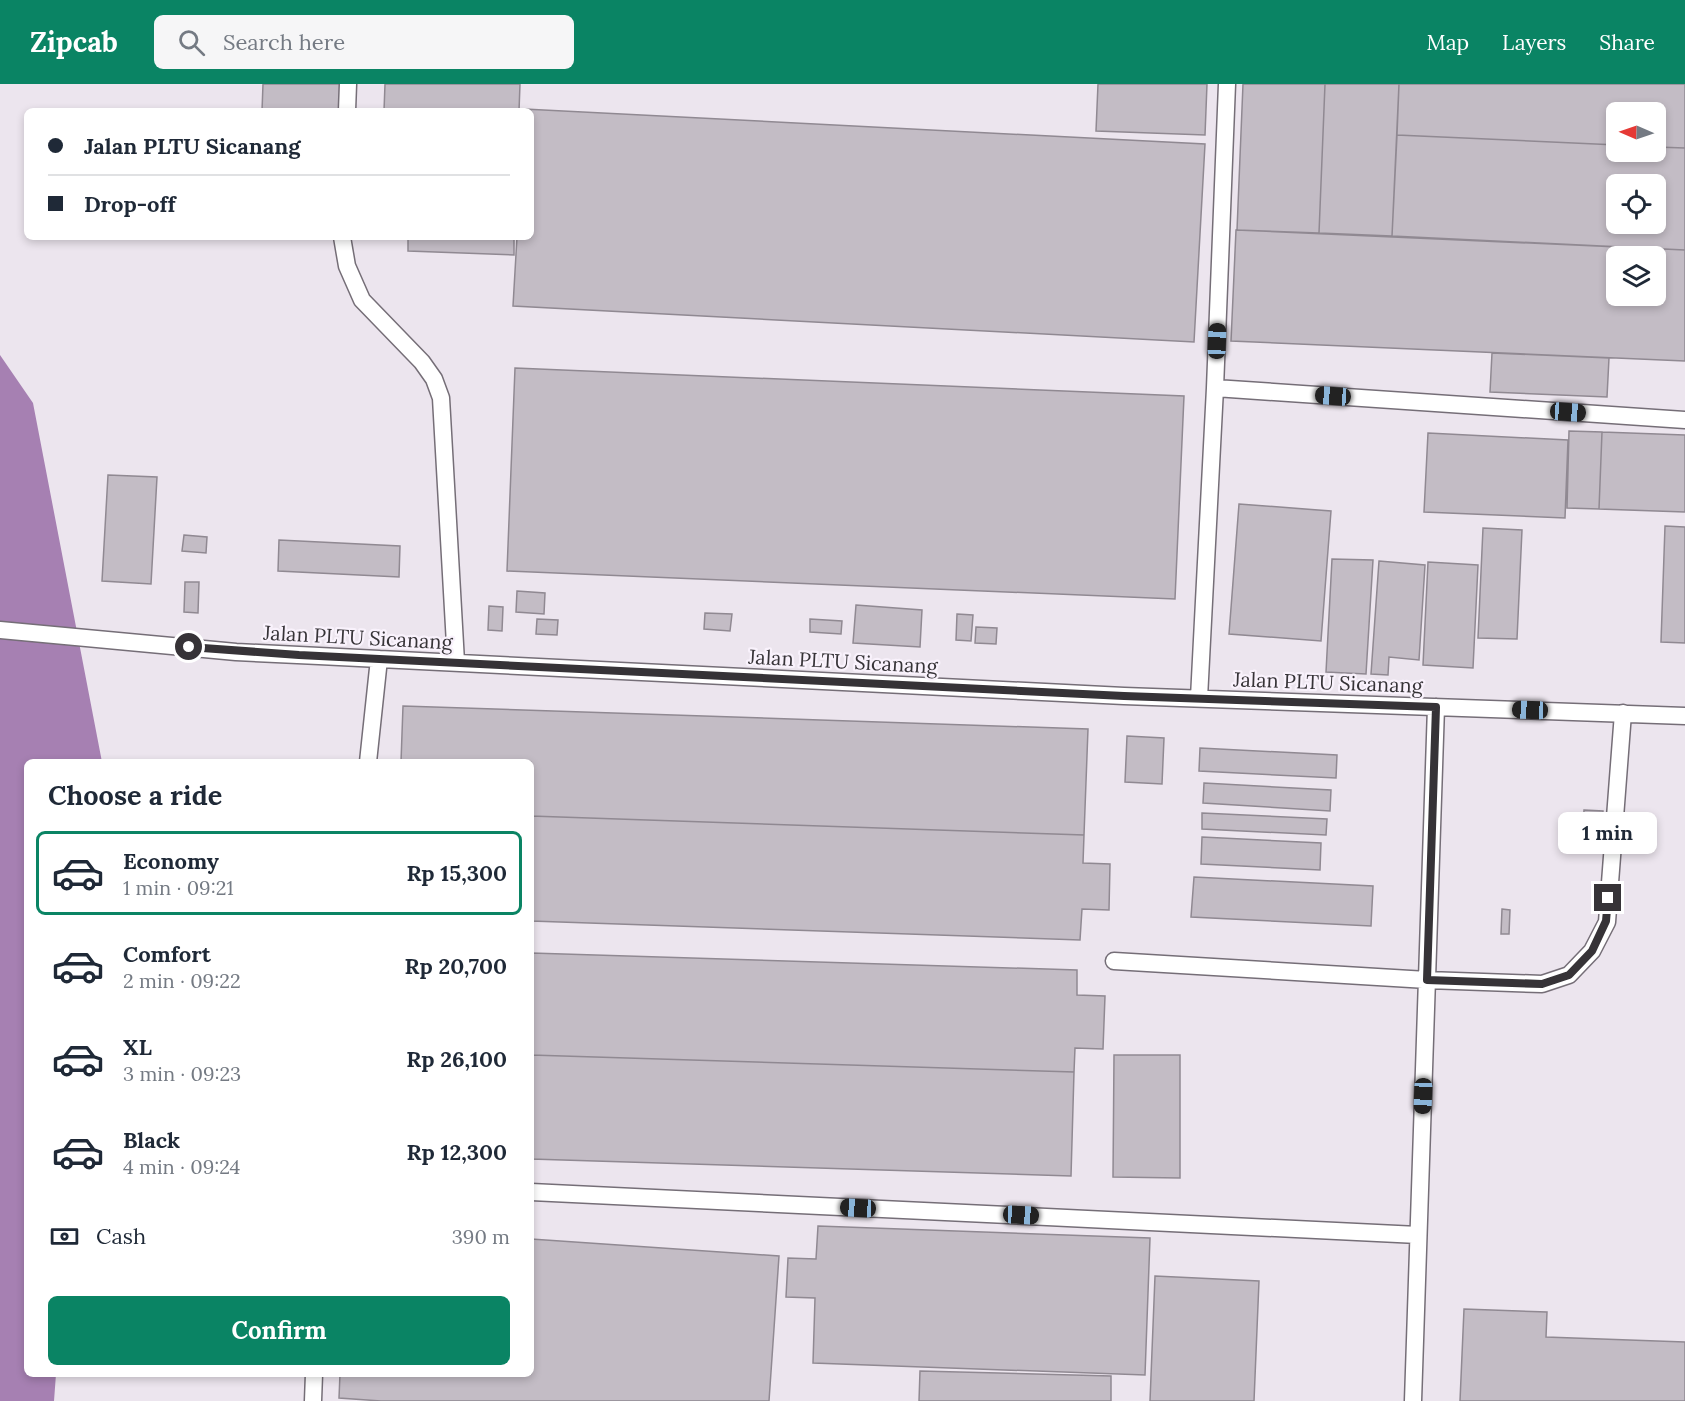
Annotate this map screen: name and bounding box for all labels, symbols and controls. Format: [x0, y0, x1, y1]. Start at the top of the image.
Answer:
search box [154, 15, 574, 69]
text: Zipcab [30, 24, 118, 60]
icon: search [175, 26, 208, 59]
text: Search here [223, 28, 345, 56]
text: Map [1426, 29, 1469, 56]
text: Layers [1502, 29, 1566, 56]
text: Share [1599, 29, 1655, 56]
north arrow [1606, 102, 1666, 162]
map controls [1606, 102, 1666, 306]
text: Jalan PLTU Sicanang [84, 132, 301, 160]
button: locate [1606, 174, 1666, 234]
text: Drop-off [84, 190, 176, 218]
button: layers [1606, 246, 1666, 306]
car [1207, 323, 1227, 359]
car [1314, 386, 1352, 406]
car [1549, 402, 1587, 422]
street label: Jalan PLTU Sicanang [262, 620, 454, 654]
route start [175, 633, 202, 660]
street label: Jalan PLTU Sicanang [747, 644, 939, 678]
street label: Jalan PLTU Sicanang [1232, 666, 1424, 698]
car [1512, 700, 1548, 720]
text: Choose a ride [48, 778, 222, 812]
callout: 1 min [1558, 811, 1658, 853]
text: 1 min [1582, 820, 1633, 845]
icon: car [51, 846, 105, 900]
text: Economy [123, 847, 219, 875]
text: Rp 15,300 [406, 859, 507, 887]
text: 1 min · 09:21 [123, 875, 234, 900]
route end [1594, 884, 1621, 911]
icon: car [51, 939, 105, 993]
text: Comfort [123, 940, 211, 968]
text: Rp 20,700 [405, 952, 507, 980]
text: 2 min · 09:22 [123, 968, 241, 993]
icon: car [51, 1032, 105, 1086]
text: XL [123, 1033, 152, 1061]
text: Rp 26,100 [406, 1045, 507, 1073]
text: 3 min · 09:23 [123, 1061, 241, 1086]
car [1413, 1078, 1433, 1114]
icon: car [51, 1125, 105, 1179]
text: Black [123, 1126, 180, 1154]
text: Rp 12,300 [407, 1138, 507, 1166]
text: 4 min · 09:24 [123, 1154, 240, 1179]
car [840, 1198, 876, 1218]
car [1003, 1205, 1039, 1225]
icon: cash [48, 1220, 81, 1253]
text: Cash [96, 1222, 146, 1250]
text: 390 m [452, 1224, 510, 1249]
button: Confirm [48, 1296, 510, 1365]

